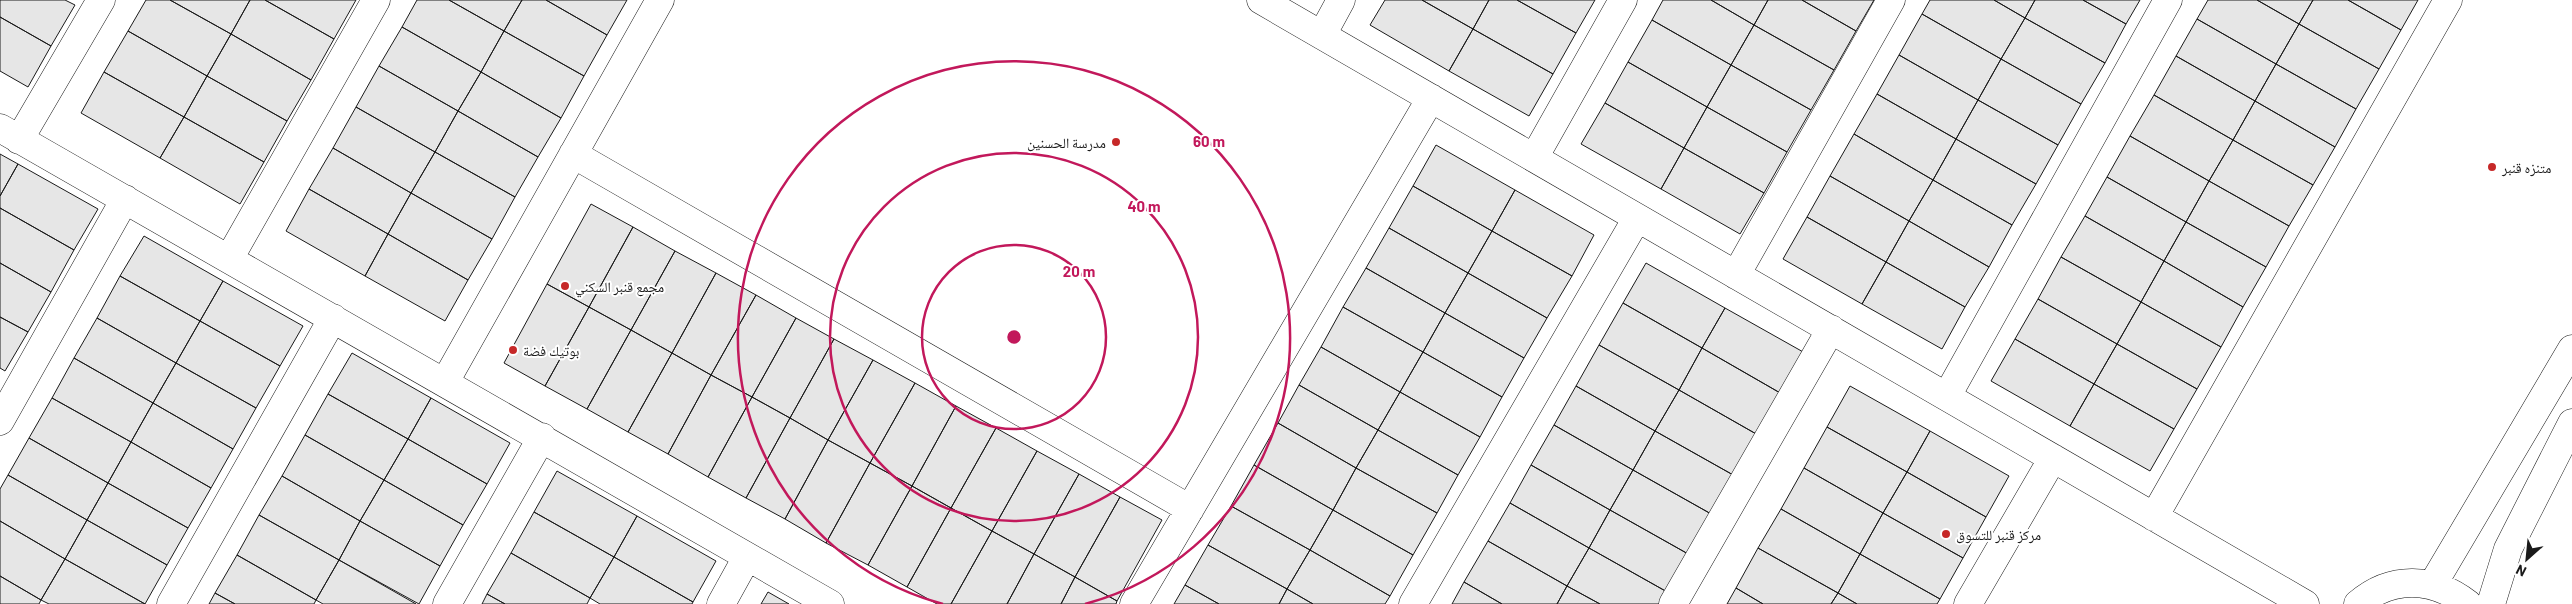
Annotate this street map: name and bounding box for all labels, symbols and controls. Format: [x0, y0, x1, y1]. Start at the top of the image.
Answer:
text: 60 m [1193, 132, 1225, 150]
place label: مدرسة الحسنين [1027, 134, 1106, 152]
marker: مدرسة الحسنين [1110, 136, 1122, 148]
place label: متنزه قنبر [2501, 159, 2551, 177]
marker: متنزه قنبر [2486, 161, 2498, 173]
text: 40 m [1127, 197, 1161, 215]
text: 20 m [1063, 262, 1095, 280]
place label: مجمع قنبر السكني [575, 278, 664, 298]
marker: مجمع قنبر السكني [559, 280, 571, 292]
centre of rings [1005, 328, 1023, 346]
place label: بوتيك فضة [523, 342, 580, 360]
marker: بوتيك فضة [507, 344, 519, 356]
place label: مركز قنبر للتسوق [1956, 526, 2041, 544]
marker: مركز قنبر للتسوق [1940, 528, 1952, 540]
north arrow [2502, 534, 2552, 584]
text: N [2513, 561, 2529, 581]

